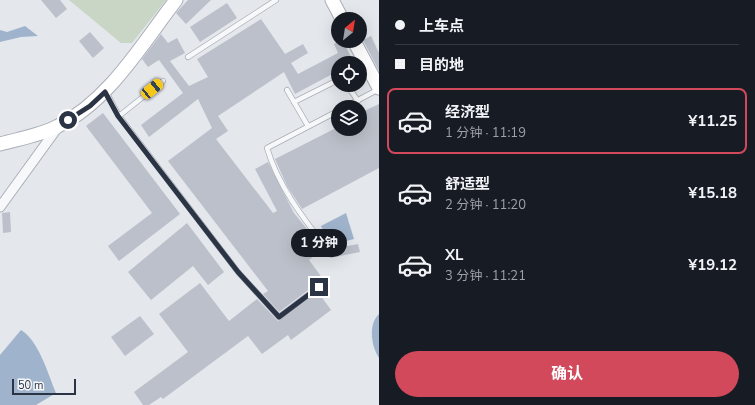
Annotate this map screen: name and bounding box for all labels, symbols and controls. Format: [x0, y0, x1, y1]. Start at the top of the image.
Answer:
north arrow [331, 12, 367, 48]
map controls [331, 12, 367, 136]
text: 上车点 [419, 16, 464, 36]
text: 目的地 [419, 55, 464, 75]
button: locate [331, 56, 367, 92]
car [139, 77, 165, 101]
button: layers [331, 100, 367, 136]
text: 经济型 [445, 102, 490, 122]
icon: car [397, 103, 433, 139]
route start [59, 111, 77, 129]
text: ¥11.25 [688, 111, 737, 131]
text: 1 分钟 · 11:19 [445, 124, 526, 142]
text: 舒适型 [445, 174, 490, 194]
icon: car [397, 175, 433, 211]
text: ¥15.18 [688, 183, 737, 203]
text: 2 分钟 · 11:20 [445, 196, 526, 214]
callout: 1 分钟 [291, 229, 347, 257]
text: 1 分钟 [300, 234, 338, 252]
text: XL [445, 245, 464, 265]
icon: car [397, 247, 433, 283]
text: ¥19.12 [688, 255, 737, 275]
text: 3 分钟 · 11:21 [445, 267, 526, 285]
route end [310, 278, 328, 296]
button: 确认 [395, 351, 739, 397]
scale bar [12, 377, 76, 396]
text: 50 m [18, 378, 43, 393]

